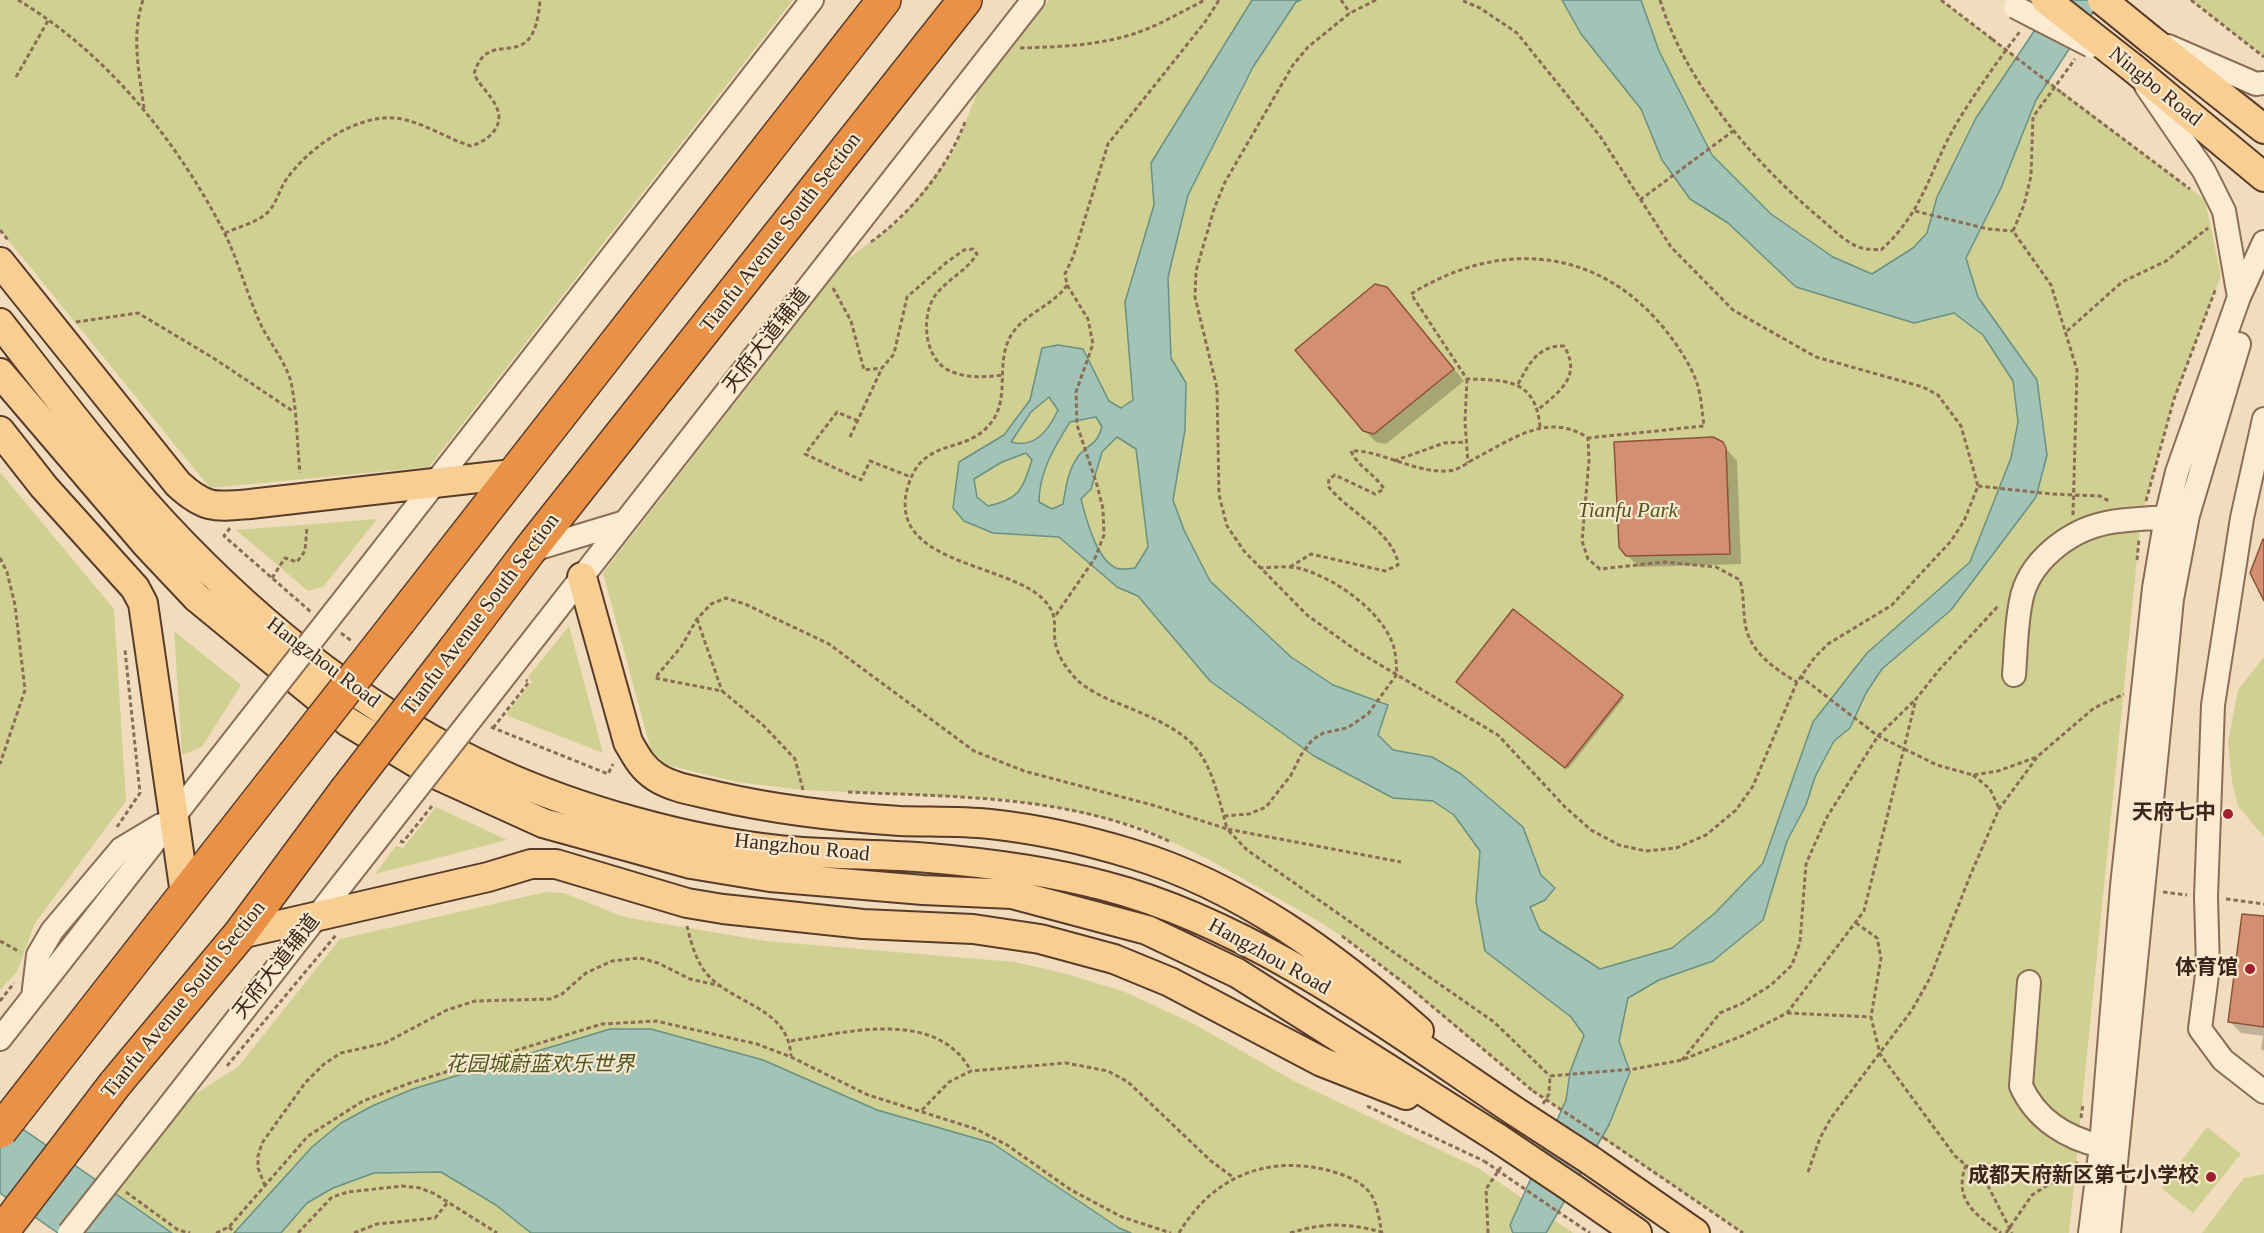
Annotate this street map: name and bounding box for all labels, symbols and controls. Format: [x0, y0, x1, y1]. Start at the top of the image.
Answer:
street label: Ningbo Road [2103, 42, 2207, 132]
street label: Tianfu Avenue South Section [695, 128, 867, 338]
street label: 天府大道辅道 [718, 284, 816, 398]
park label: Tianfu Park [1578, 498, 1678, 524]
street label: Tianfu Avenue South Section [397, 509, 565, 721]
street label: Hangzhou Road [261, 612, 385, 714]
place label: 天府七中 [2132, 801, 2216, 827]
marker: 天府七中 [2221, 807, 2235, 821]
street label: Hangzhou Road [733, 828, 871, 868]
street label: Tianfu Avenue South Section [97, 896, 271, 1104]
street label: 天府大道辅道 [228, 910, 326, 1024]
street label: Hangzhou Road [1203, 913, 1335, 1001]
place label: 体育馆 [2175, 956, 2238, 982]
marker: 体育馆 [2243, 962, 2257, 976]
park label: 花园城蔚蓝欢乐世界 [446, 1052, 634, 1078]
place label: 成都天府新区第七小学校 [1968, 1164, 2199, 1190]
marker: 成都天府新区第七小学校 [2204, 1170, 2218, 1184]

